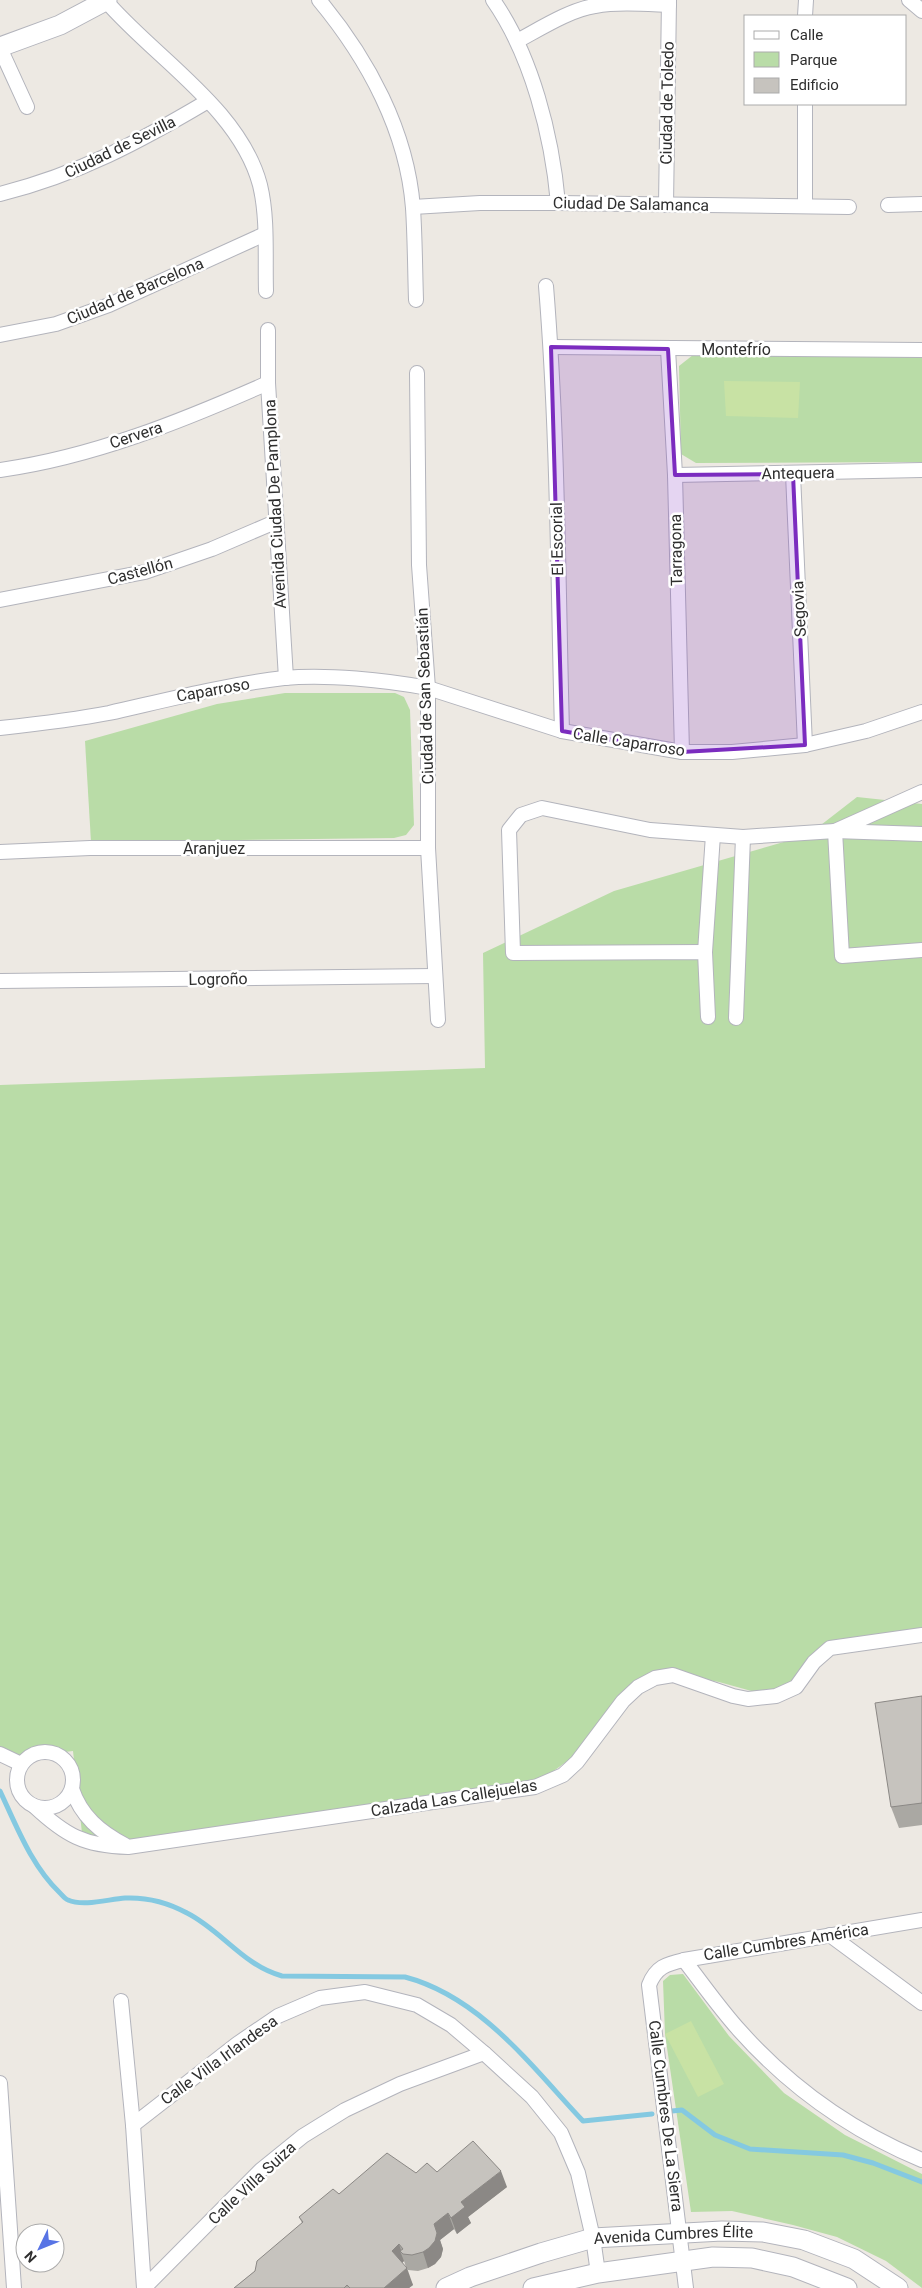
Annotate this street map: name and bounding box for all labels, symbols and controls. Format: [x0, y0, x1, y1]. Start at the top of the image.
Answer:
legend [744, 15, 907, 105]
text: Calle [790, 26, 823, 44]
street label: Ciudad de Toledo [656, 41, 678, 165]
text: Parque [790, 51, 837, 69]
text: Edificio [790, 76, 839, 94]
street label: Ciudad de Sevilla [61, 112, 179, 182]
street label: Ciudad De Salamanca [553, 193, 709, 215]
street label: Ciudad de Barcelona [64, 254, 206, 328]
street label: Montefrío [701, 340, 771, 359]
street label: Avenida Ciudad De Pamplona [260, 399, 290, 609]
street label: Cervera [107, 418, 165, 452]
street label: Antequera [761, 463, 835, 483]
street label: El Escorial [547, 502, 567, 576]
street label: Tarragona [666, 514, 686, 586]
street label: Castellón [105, 553, 175, 589]
street label: Segovia [788, 580, 810, 638]
street label: Ciudad de San Sebastián [412, 607, 438, 785]
street label: Caparroso [175, 674, 251, 706]
street label: Calle Caparroso [572, 724, 686, 760]
street label: Aranjuez [183, 839, 245, 858]
street label: Logroño [188, 969, 248, 989]
street label: Calzada Las Callejuelas [369, 1775, 539, 1821]
street label: Calle Cumbres América [702, 1920, 870, 1964]
street label: Calle Villa Irlandesa [157, 2011, 281, 2109]
street label: Calle Cumbres De La Sierra [645, 2019, 687, 2213]
street label: Calle Villa Suiza [204, 2138, 300, 2228]
street label: Avenida Cumbres Élite [593, 2221, 753, 2247]
north arrow [15, 2223, 65, 2273]
text: N [21, 2248, 40, 2266]

